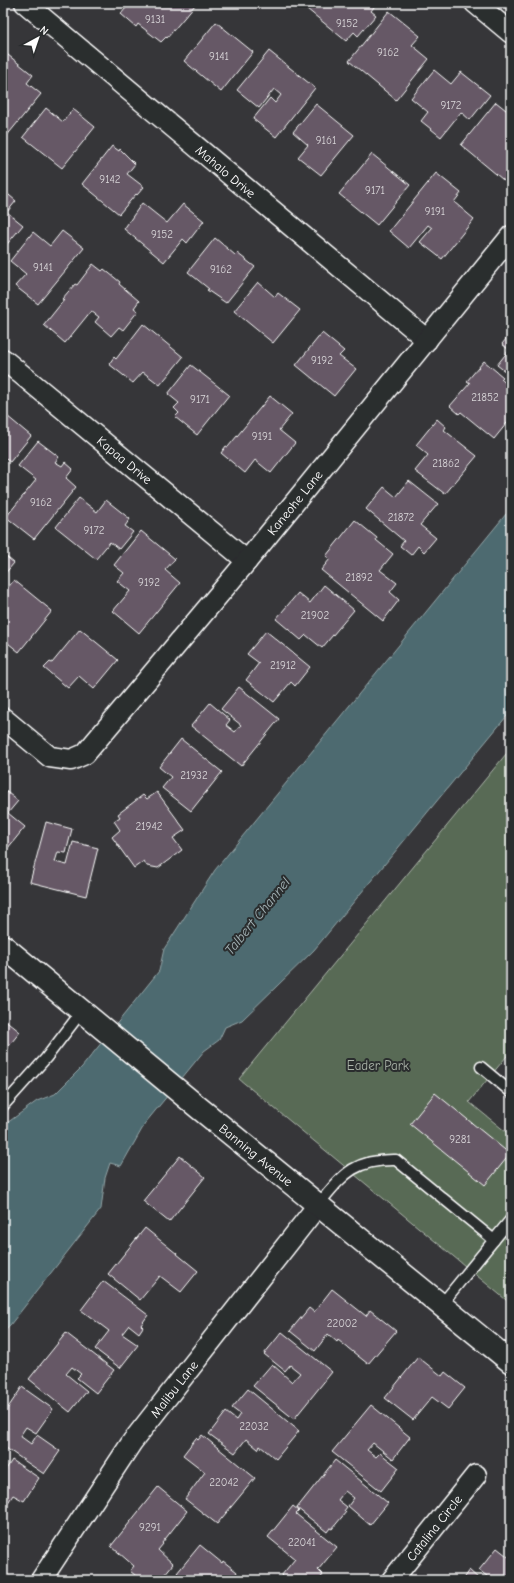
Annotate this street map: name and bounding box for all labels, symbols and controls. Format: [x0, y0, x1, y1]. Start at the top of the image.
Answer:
house number: 9131 [145, 13, 165, 26]
house number: 9152 [336, 17, 358, 30]
north arrow [18, 18, 58, 58]
text: N [37, 23, 51, 38]
house number: 9162 [377, 46, 399, 59]
house number: 9141 [209, 50, 229, 63]
house number: 9172 [440, 99, 462, 112]
house number: 9161 [316, 134, 336, 147]
street label: Mahalo Drive [193, 142, 259, 201]
house number: 9142 [99, 173, 121, 186]
house number: 9171 [365, 184, 385, 197]
house number: 9191 [425, 205, 445, 218]
house number: 9152 [151, 228, 173, 241]
house number: 9141 [33, 261, 53, 274]
house number: 9162 [210, 263, 232, 276]
house number: 9192 [311, 354, 333, 367]
house number: 21852 [471, 391, 499, 404]
house number: 9171 [190, 393, 210, 406]
house number: 9191 [252, 430, 272, 443]
street label: Kapaa Drive [94, 433, 155, 487]
house number: 21862 [432, 457, 460, 470]
street label: Kaneohe Lane [264, 467, 326, 538]
house number: 9162 [30, 496, 52, 509]
house number: 21872 [388, 511, 415, 524]
house number: 9172 [83, 524, 105, 537]
house number: 21892 [345, 571, 373, 584]
house number: 9192 [138, 576, 160, 589]
house number: 21902 [301, 609, 329, 622]
house number: 21912 [270, 659, 296, 672]
house number: 21932 [180, 769, 208, 782]
house number: 21942 [135, 820, 163, 833]
water label: Talbert Channel [221, 874, 294, 958]
park label: Eader Park [347, 1058, 410, 1073]
street label: Banning Avenue [216, 1121, 296, 1190]
house number: 9281 [449, 1133, 471, 1146]
house number: 22002 [327, 1317, 358, 1330]
street label: Malibu Lane [147, 1357, 201, 1420]
house number: 22032 [239, 1420, 269, 1433]
house number: 22042 [209, 1476, 239, 1489]
street label: Catalina Circle [403, 1492, 465, 1564]
house number: 9291 [139, 1521, 161, 1534]
house number: 22041 [288, 1536, 316, 1549]

